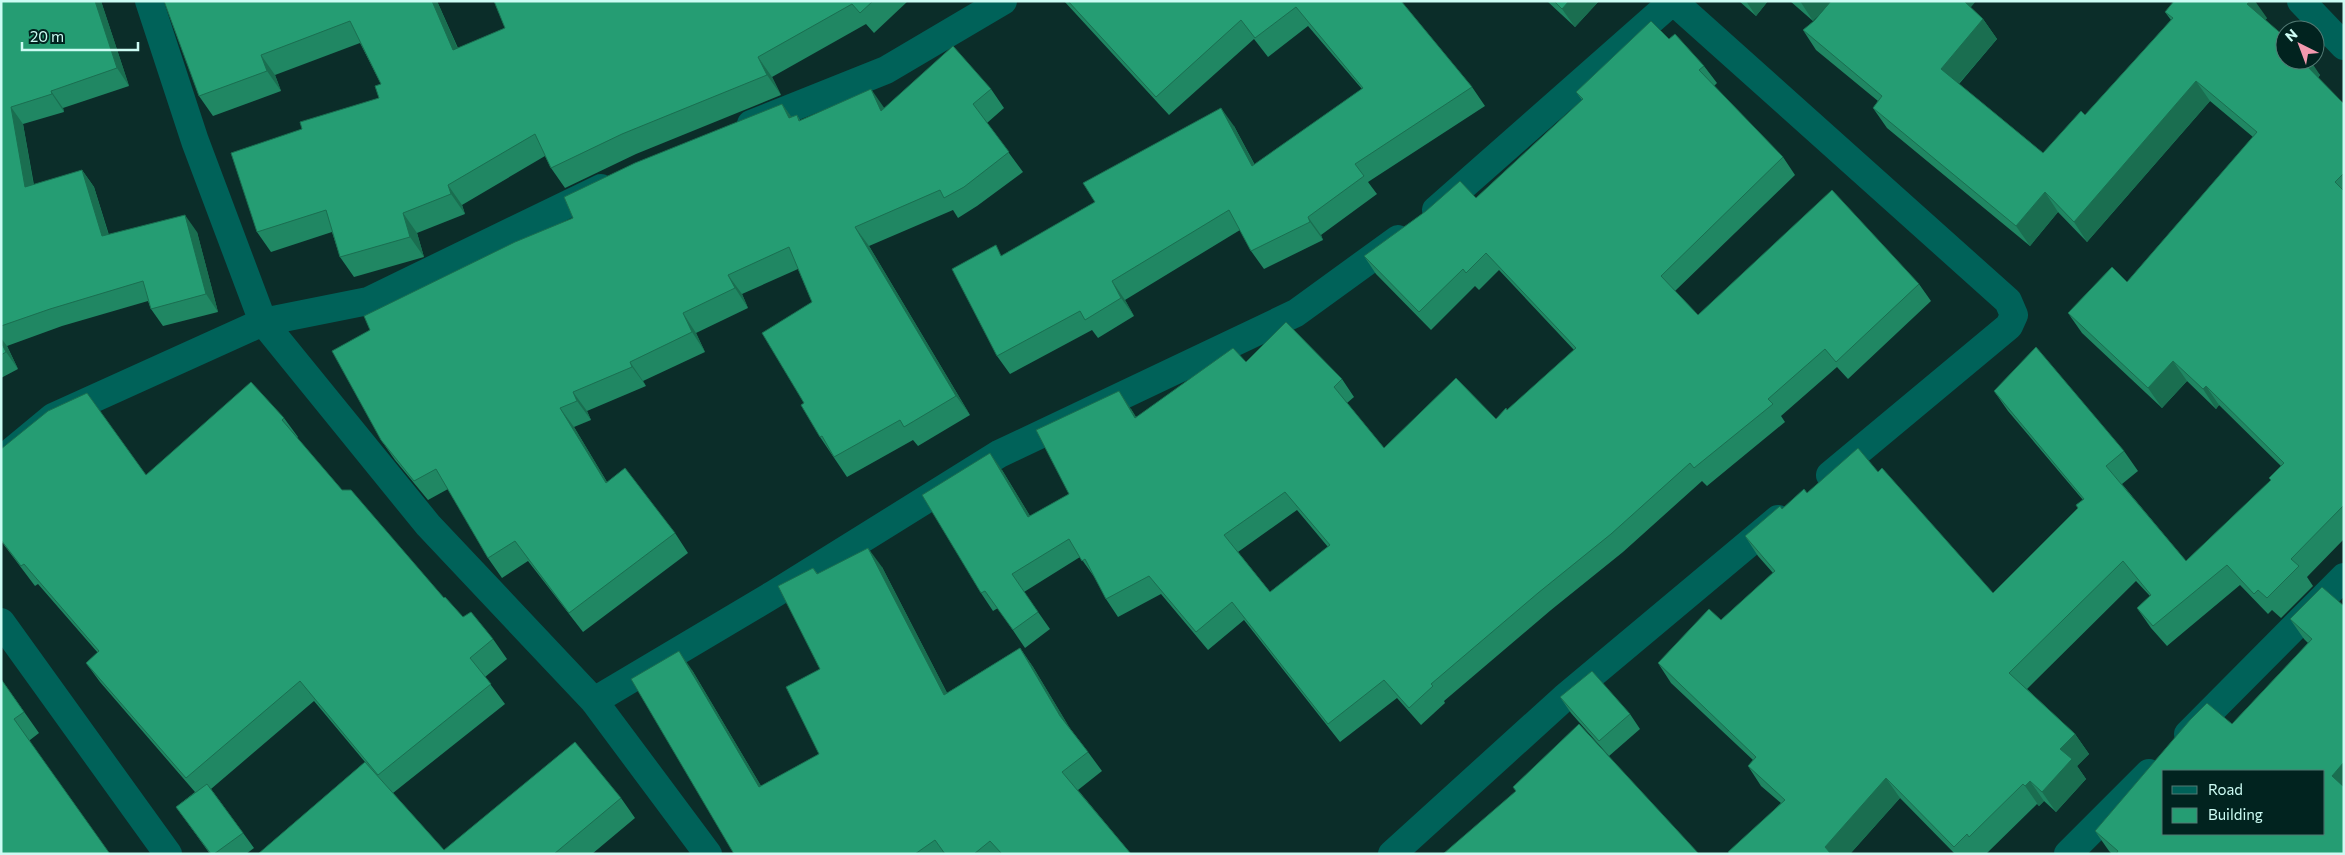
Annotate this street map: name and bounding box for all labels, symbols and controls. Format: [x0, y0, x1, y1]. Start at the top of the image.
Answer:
scale bar [22, 20, 139, 52]
north arrow [2275, 20, 2325, 70]
text: N [2281, 25, 2301, 45]
text: 20 m [30, 27, 64, 45]
legend [2162, 770, 2325, 835]
text: Road [2208, 780, 2243, 798]
text: Building [2208, 805, 2263, 823]

